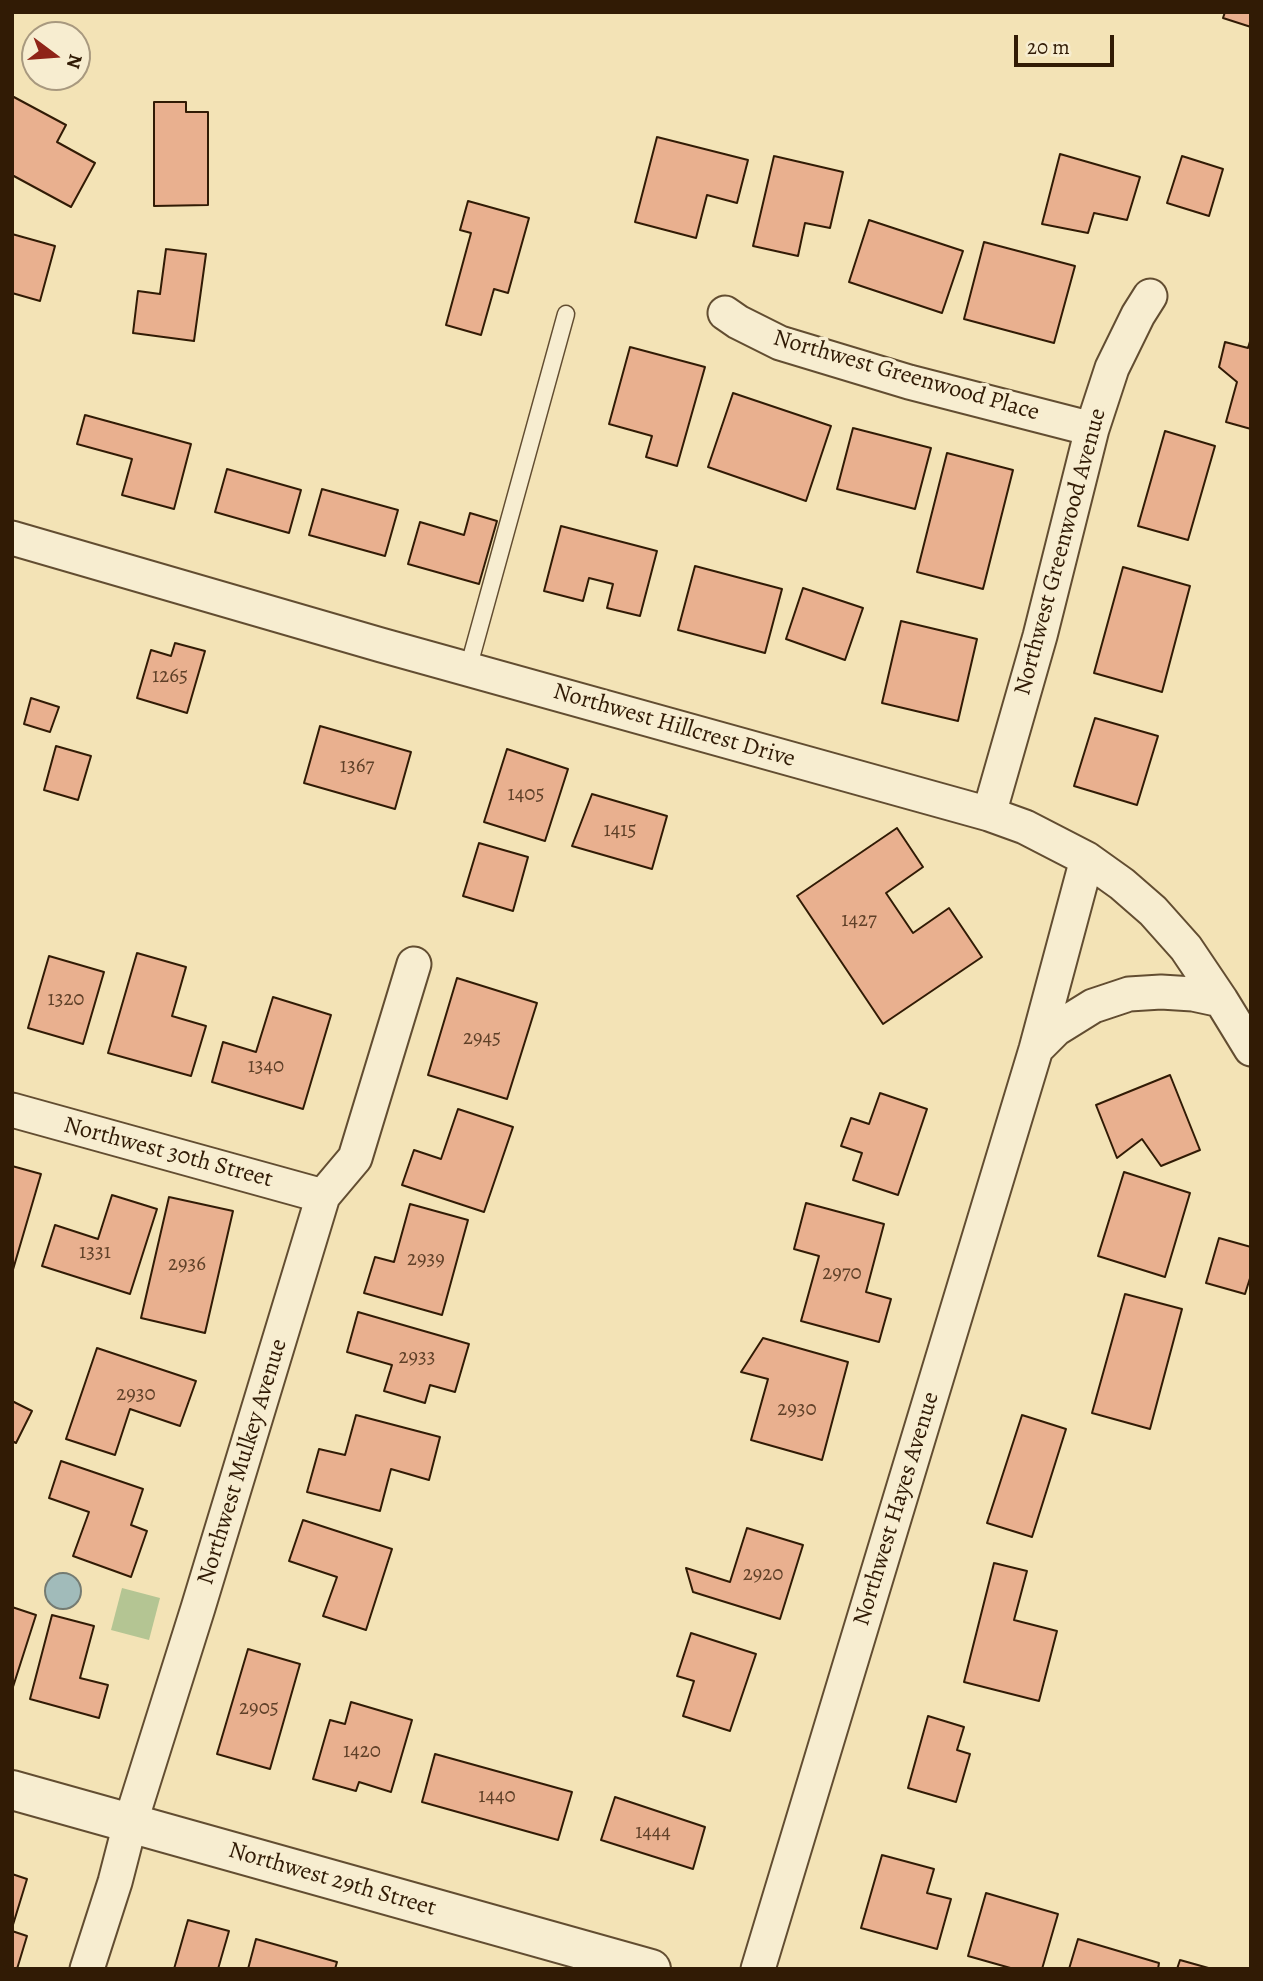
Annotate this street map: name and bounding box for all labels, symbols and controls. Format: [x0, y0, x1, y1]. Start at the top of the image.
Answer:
north arrow [21, 21, 91, 91]
scale bar [1018, 21, 1118, 65]
text: 20 m [1027, 33, 1070, 61]
text: N [60, 51, 89, 71]
street label: Northwest Greenwood Place [770, 324, 1042, 428]
street label: Northwest Greenwood Avenue [1009, 405, 1113, 699]
house number: 1265 [152, 664, 188, 690]
street label: Northwest Hillcrest Drive [550, 678, 798, 774]
house number: 1367 [340, 754, 374, 780]
house number: 1405 [508, 782, 544, 808]
house number: 1415 [604, 818, 636, 844]
house number: 1427 [841, 908, 877, 934]
house number: 1320 [47, 987, 85, 1013]
house number: 2945 [463, 1026, 501, 1052]
house number: 1340 [248, 1054, 284, 1080]
street label: Northwest 30th Street [60, 1111, 276, 1195]
house number: 1331 [79, 1240, 111, 1266]
house number: 2939 [407, 1247, 445, 1273]
house number: 2936 [168, 1252, 206, 1278]
house number: 2970 [822, 1261, 862, 1287]
street label: Northwest Mulkey Avenue [192, 1336, 294, 1588]
house number: 2933 [398, 1345, 436, 1371]
house number: 2930 [116, 1382, 156, 1408]
street label: Northwest Hayes Avenue [848, 1389, 946, 1629]
house number: 2930 [777, 1397, 817, 1423]
house number: 2920 [743, 1562, 783, 1588]
house number: 2905 [239, 1696, 279, 1722]
house number: 1420 [343, 1739, 381, 1765]
house number: 1440 [478, 1784, 516, 1810]
house number: 1444 [635, 1820, 671, 1846]
street label: Northwest 29th Street [225, 1837, 439, 1923]

